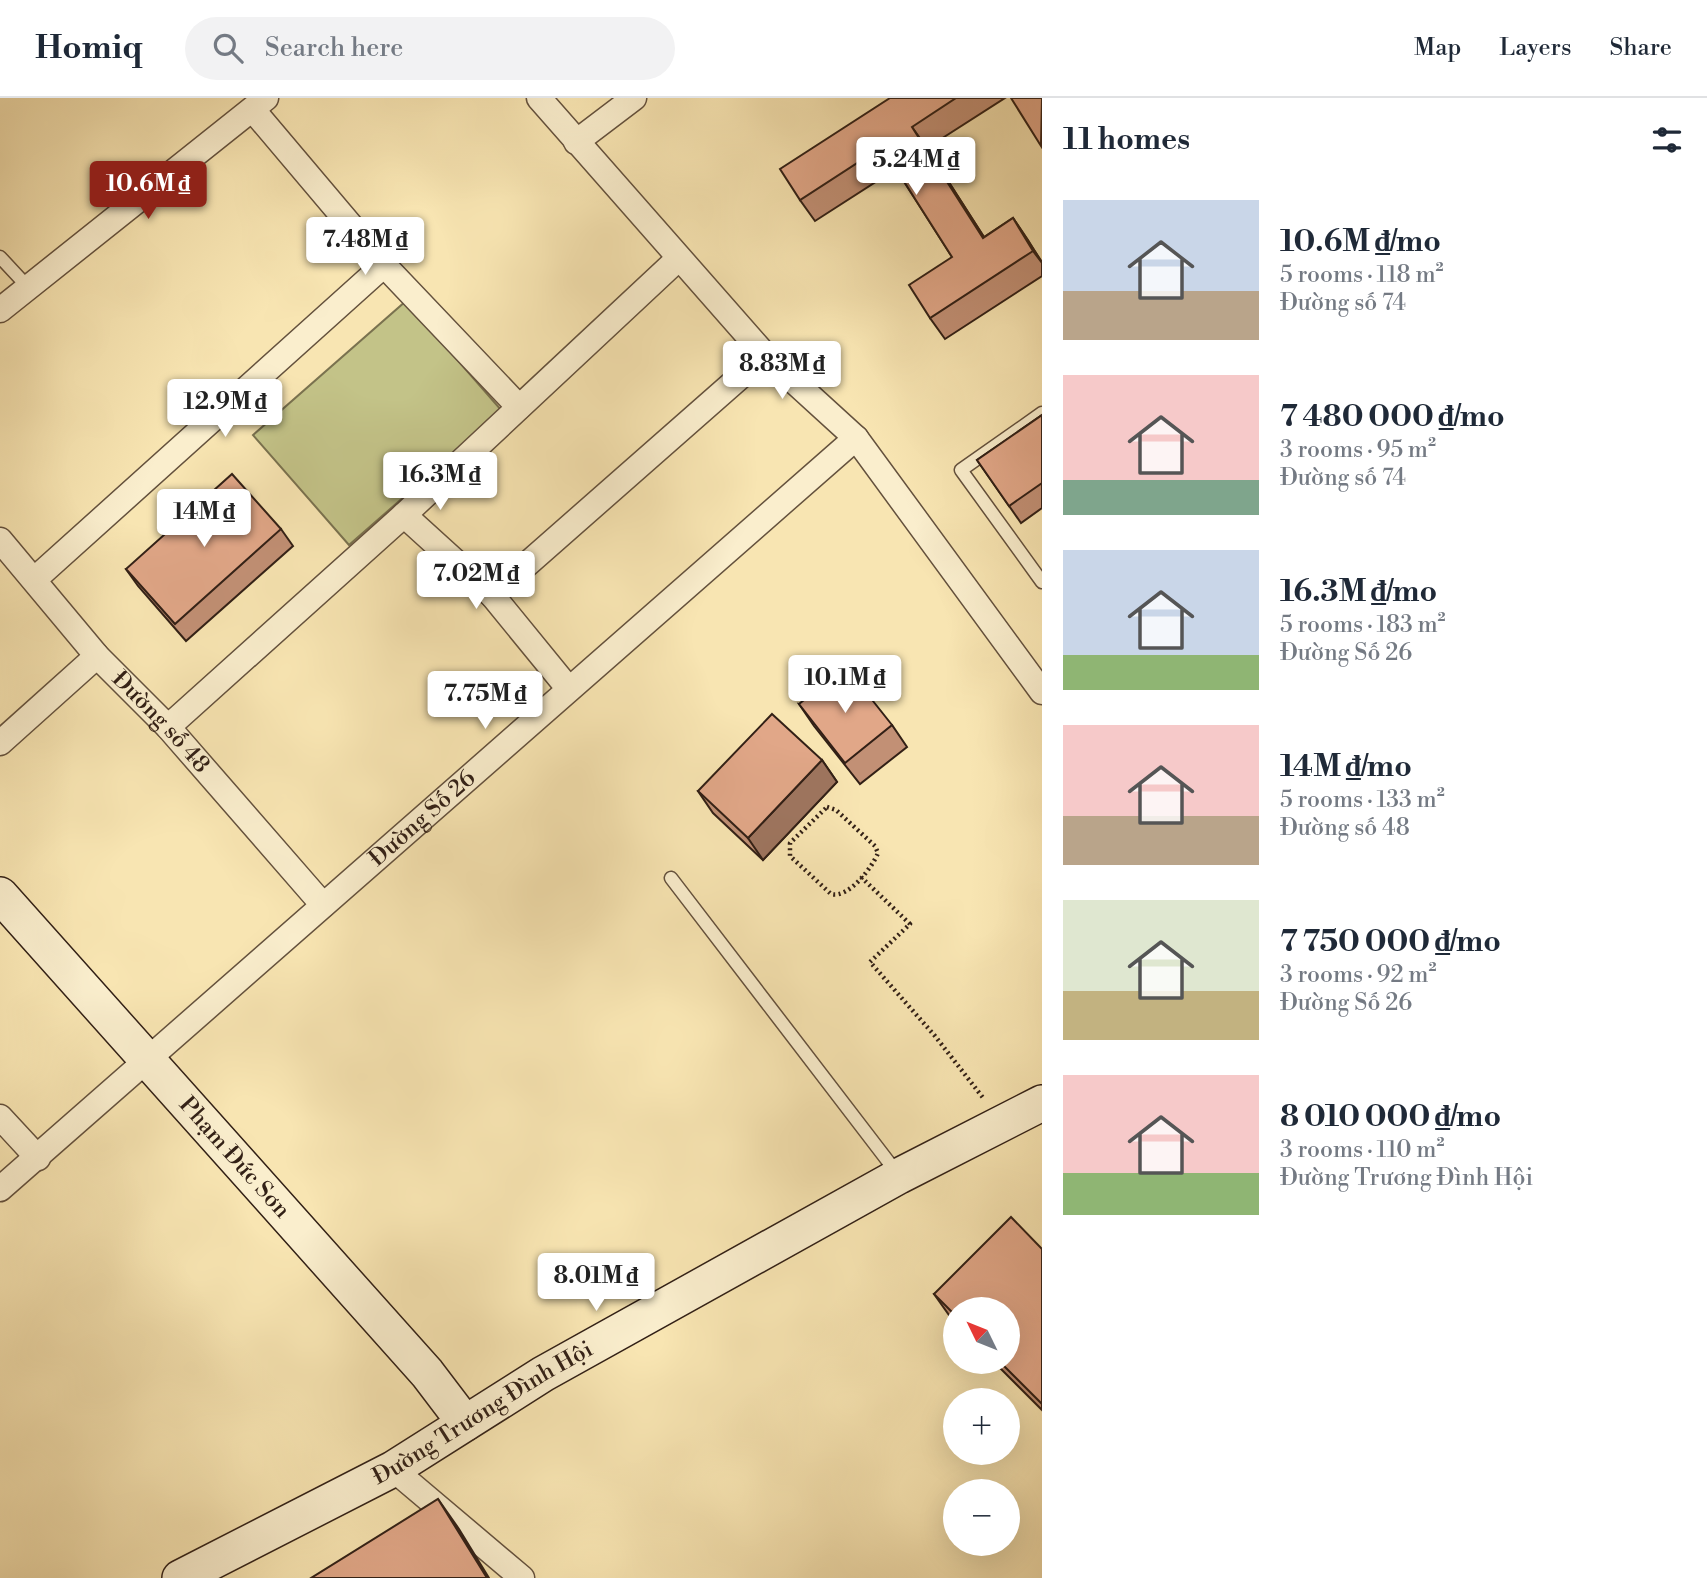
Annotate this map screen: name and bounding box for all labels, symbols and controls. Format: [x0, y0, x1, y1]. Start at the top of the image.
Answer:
search box [185, 17, 675, 80]
text: Homiq [35, 28, 143, 69]
icon: search [209, 29, 247, 67]
text: Search here [265, 32, 403, 64]
text: Map [1414, 33, 1461, 63]
text: Layers [1499, 33, 1571, 63]
text: Share [1609, 33, 1672, 63]
text: 11 homes [1063, 121, 1190, 159]
icon: filters [1648, 121, 1686, 159]
pin: 5.24M ₫ [851, 138, 981, 197]
text: 5.24M ₫ [872, 146, 960, 174]
pin: 10.6M ₫ [83, 162, 213, 221]
text: 10.6M ₫ [106, 170, 190, 198]
pin: 7.48M ₫ [300, 218, 430, 277]
text: 10.6M ₫/mo [1280, 223, 1441, 261]
text: 7.48M ₫ [322, 226, 408, 254]
icon: home [1119, 228, 1203, 312]
text: 5 rooms · 118 m² [1280, 261, 1444, 289]
text: Đường số 74 [1280, 289, 1406, 317]
pin: 8.83M ₫ [717, 342, 847, 401]
text: 8.83M ₫ [739, 350, 825, 378]
pin: 12.9M ₫ [160, 380, 290, 439]
text: 12.9M ₫ [183, 388, 267, 416]
text: 7 480 000 ₫/mo [1280, 398, 1505, 436]
icon: home [1119, 403, 1203, 487]
text: 3 rooms · 95 m² [1280, 436, 1436, 464]
pin: 16.3M ₫ [375, 452, 505, 512]
text: 16.3M ₫ [399, 461, 481, 489]
text: Đường số 74 [1280, 464, 1406, 492]
pin: 14M ₫ [155, 490, 253, 549]
text: 14M ₫ [173, 498, 235, 526]
pin: 7.02M ₫ [411, 552, 541, 611]
text: 7.02M ₫ [433, 560, 519, 588]
text: 16.3M ₫/mo [1280, 573, 1437, 611]
icon: home [1119, 578, 1203, 662]
text: 5 rooms · 183 m² [1280, 611, 1446, 639]
text: Đường Số 26 [1280, 639, 1412, 667]
pin: 10.1M ₫ [780, 656, 910, 715]
text: 10.1M ₫ [804, 664, 886, 692]
street label: Đường số 48 [106, 665, 216, 779]
pin: 7.75M ₫ [420, 672, 550, 731]
text: 7.75M ₫ [444, 680, 526, 708]
text: 14M ₫/mo [1280, 748, 1412, 786]
icon: home [1119, 753, 1203, 837]
street label: Đường Số 26 [364, 764, 481, 873]
text: 5 rooms · 133 m² [1280, 786, 1445, 814]
text: Đường số 48 [1280, 814, 1410, 842]
text: 7 750 000 ₫/mo [1280, 923, 1501, 961]
icon: home [1119, 928, 1203, 1012]
text: 3 rooms · 92 m² [1280, 961, 1436, 989]
text: Đường Số 26 [1280, 989, 1412, 1017]
street label: Phạm Đức Sơn [173, 1091, 296, 1224]
text: 8 010 000 ₫/mo [1280, 1098, 1501, 1136]
icon: home [1119, 1103, 1203, 1187]
text: 3 rooms · 110 m² [1280, 1136, 1444, 1164]
text: Đường Trương Đình Hội [1280, 1164, 1533, 1192]
pin: 8.01M ₫ [531, 1254, 661, 1313]
text: 8.01M ₫ [554, 1262, 638, 1290]
north arrow [943, 1297, 1020, 1374]
map controls [943, 1297, 1020, 1556]
street label: Đường Trương Đình Hội [368, 1335, 598, 1491]
button: + [943, 1388, 1020, 1465]
button: − [943, 1479, 1020, 1556]

